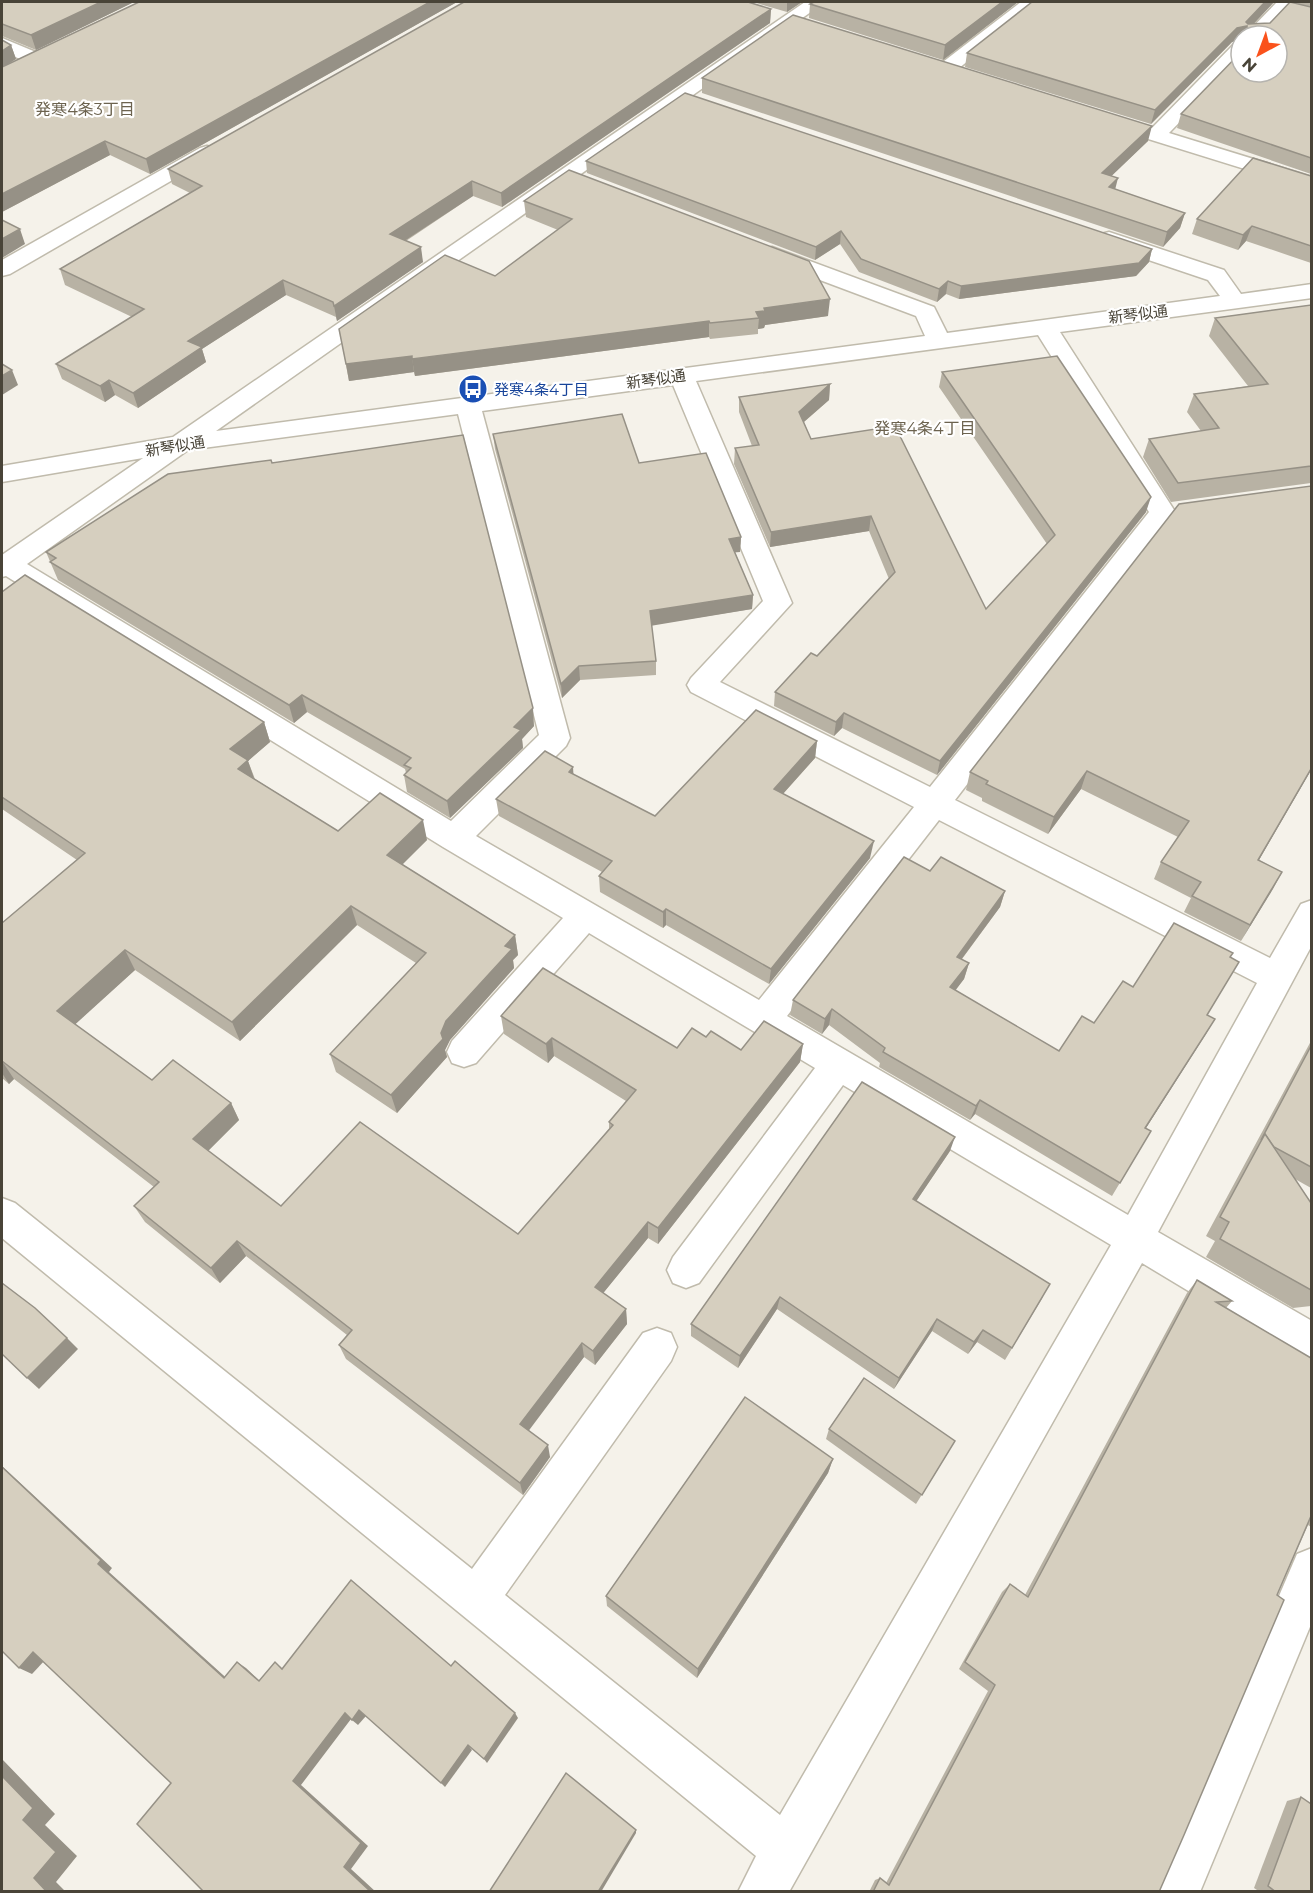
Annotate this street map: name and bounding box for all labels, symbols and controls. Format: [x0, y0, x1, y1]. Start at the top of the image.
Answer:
north arrow [1229, 24, 1289, 84]
text: N [1238, 54, 1261, 76]
district label: 発寒4条3丁目 [35, 100, 135, 119]
street label: 新琴似通 [1107, 301, 1169, 327]
street label: 新琴似通 [625, 365, 687, 393]
bus stop icon: 発寒4条4丁目 [457, 373, 489, 405]
place label: 発寒4条4丁目 [494, 380, 589, 399]
district label: 発寒4条4丁目 [874, 419, 976, 438]
street label: 新琴似通 [144, 432, 206, 460]

